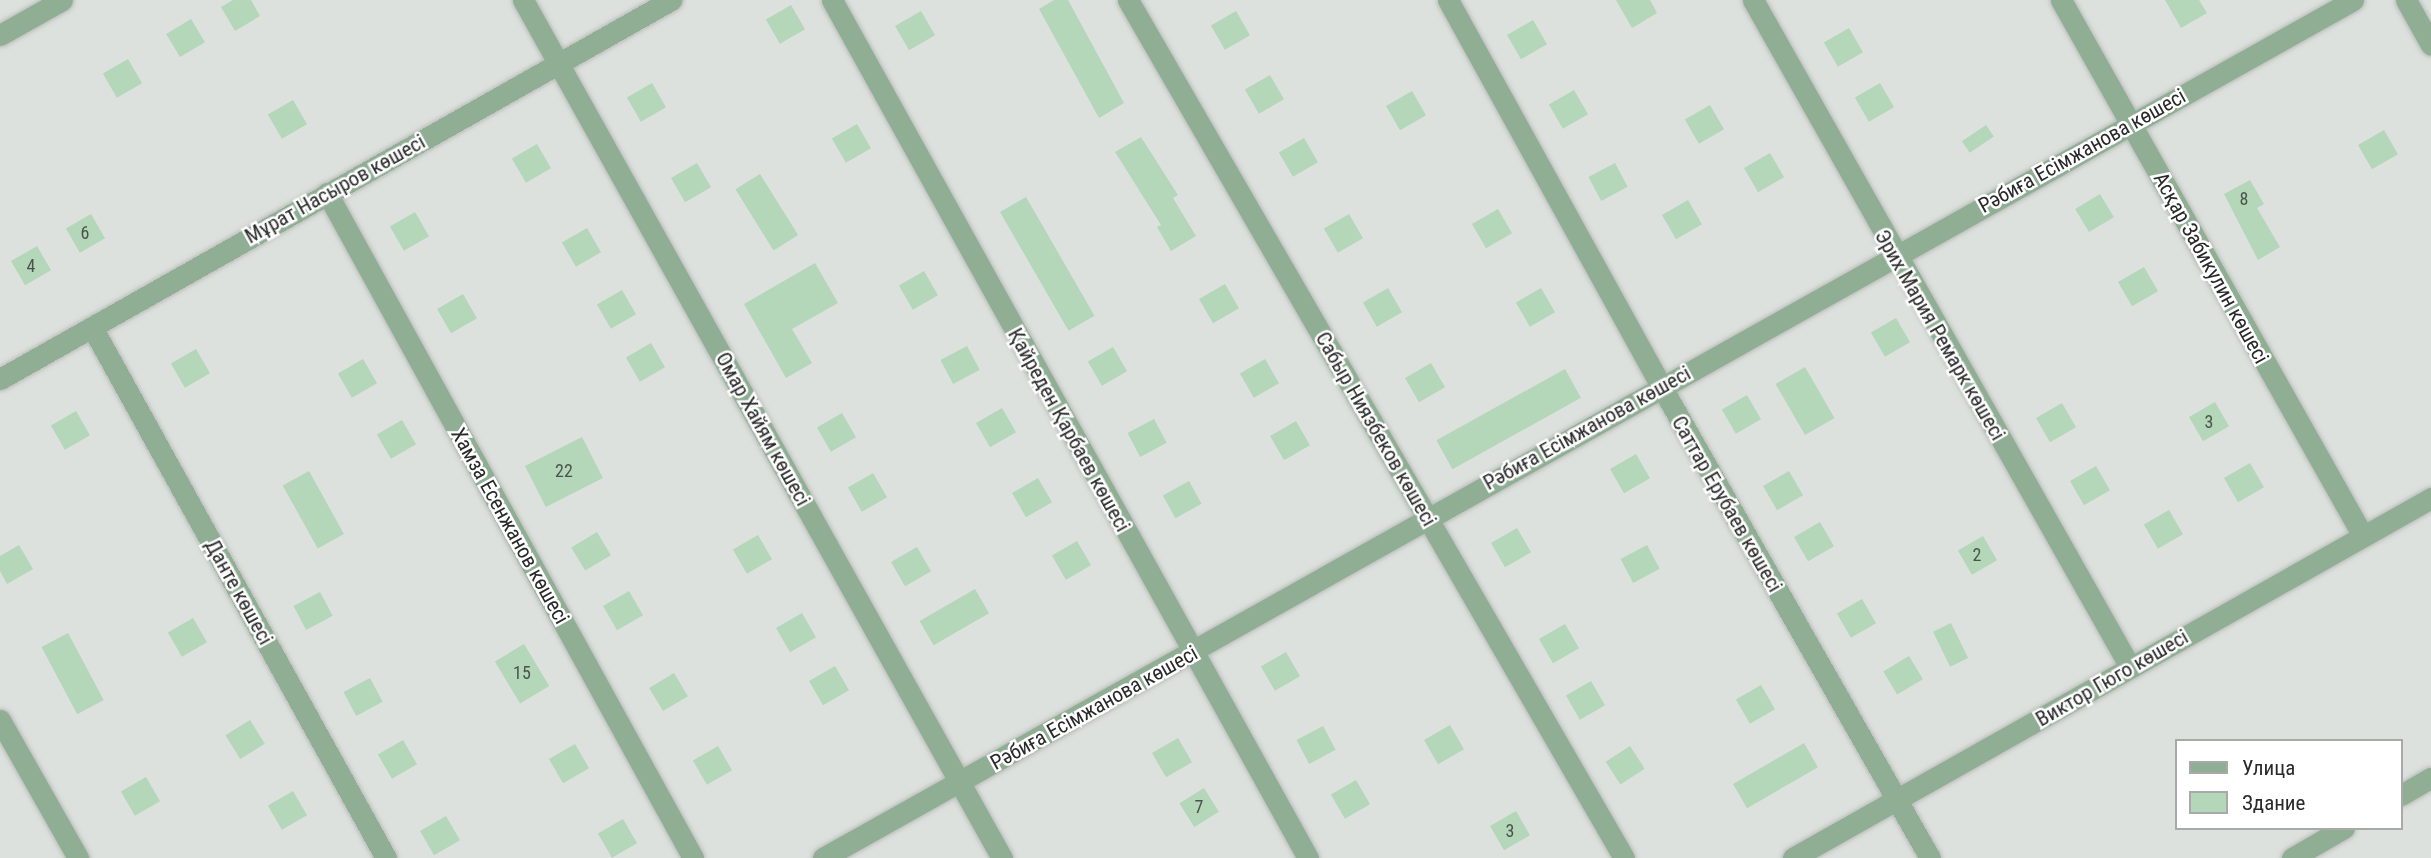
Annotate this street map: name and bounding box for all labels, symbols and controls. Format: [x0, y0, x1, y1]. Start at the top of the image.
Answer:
street label: Рәбиға Есімжанова көшесі [1974, 83, 2190, 219]
street label: Мұрат Насыров көшесі [241, 129, 429, 249]
street label: Асқар Забикулин көшесі [2148, 168, 2274, 368]
house number: 8 [2240, 188, 2248, 210]
house number: 6 [81, 222, 89, 244]
street label: Эрих Мария Ремарк көшесі [1869, 225, 2011, 445]
house number: 4 [27, 255, 35, 277]
street label: Қайреден Қарбаев көшесі [1002, 324, 1136, 536]
street label: Сабыр Ниязбеков көшесі [1310, 327, 1442, 531]
street label: Омар Хайям көшесі [710, 348, 816, 510]
street label: Рәбиға Есімжанова көшесі [1479, 360, 1695, 496]
street label: Саттар Ерубаев көшесі [1666, 411, 1788, 597]
house number: 3 [2205, 411, 2213, 433]
street label: Хамза Есенжанов көшесі [446, 424, 574, 628]
house number: 22 [555, 460, 573, 482]
street label: Данте көшесі [200, 535, 278, 649]
house number: 2 [1973, 544, 1981, 566]
street label: Виктор Гюго көшесі [2031, 624, 2193, 732]
street label: Рәбиға Есімжанова көшесі [986, 640, 1202, 776]
house number: 15 [513, 662, 531, 684]
legend [2176, 739, 2403, 830]
text: Улица [2242, 756, 2295, 780]
text: Здание [2242, 791, 2305, 815]
house number: 7 [1195, 796, 1203, 818]
house number: 3 [1506, 820, 1514, 842]

